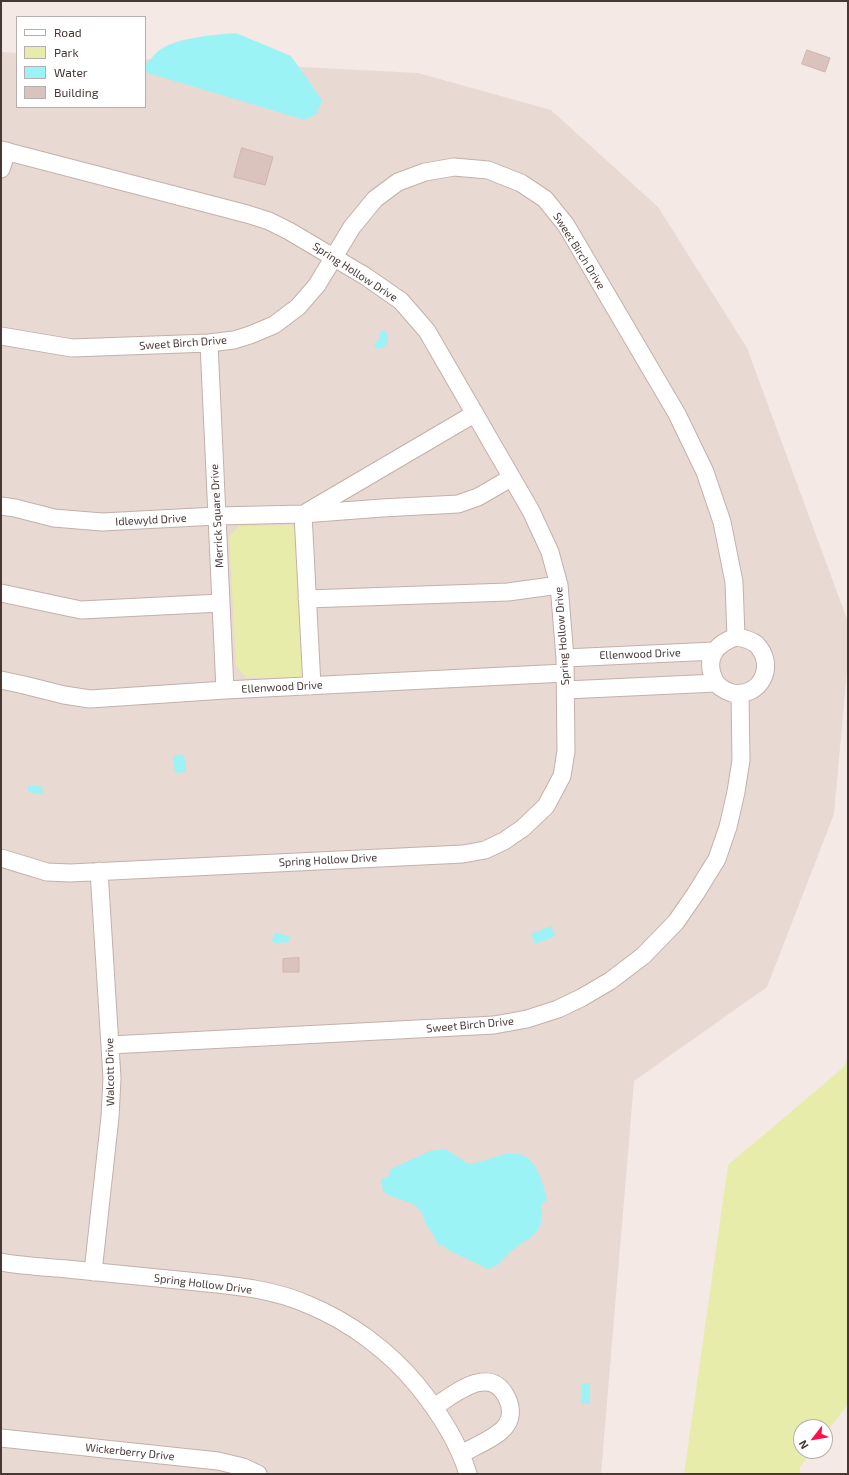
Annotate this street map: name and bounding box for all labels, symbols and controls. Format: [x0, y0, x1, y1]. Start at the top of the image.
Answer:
legend [16, 16, 146, 108]
text: Road [54, 25, 82, 39]
text: Park [54, 45, 79, 59]
text: Water [54, 65, 88, 79]
text: Building [54, 85, 98, 99]
street label: Sweet Birch Drive [550, 210, 608, 292]
street label: Spring Hollow Drive [310, 240, 400, 304]
street label: Sweet Birch Drive [139, 333, 227, 353]
street label: Merrick Square Drive [208, 464, 226, 568]
street label: Idlewyld Drive [115, 512, 187, 528]
street label: Spring Hollow Drive [552, 586, 572, 686]
street label: Ellenwood Drive [599, 646, 681, 662]
street label: Ellenwood Drive [241, 678, 323, 696]
street label: Spring Hollow Drive [278, 851, 378, 869]
street label: Sweet Birch Drive [426, 1015, 514, 1035]
street label: Walcott Drive [103, 1038, 117, 1106]
street label: Spring Hollow Drive [153, 1271, 253, 1297]
north arrow [793, 1419, 833, 1459]
text: N [796, 1438, 811, 1452]
street label: Wickerberry Drive [85, 1441, 175, 1463]

